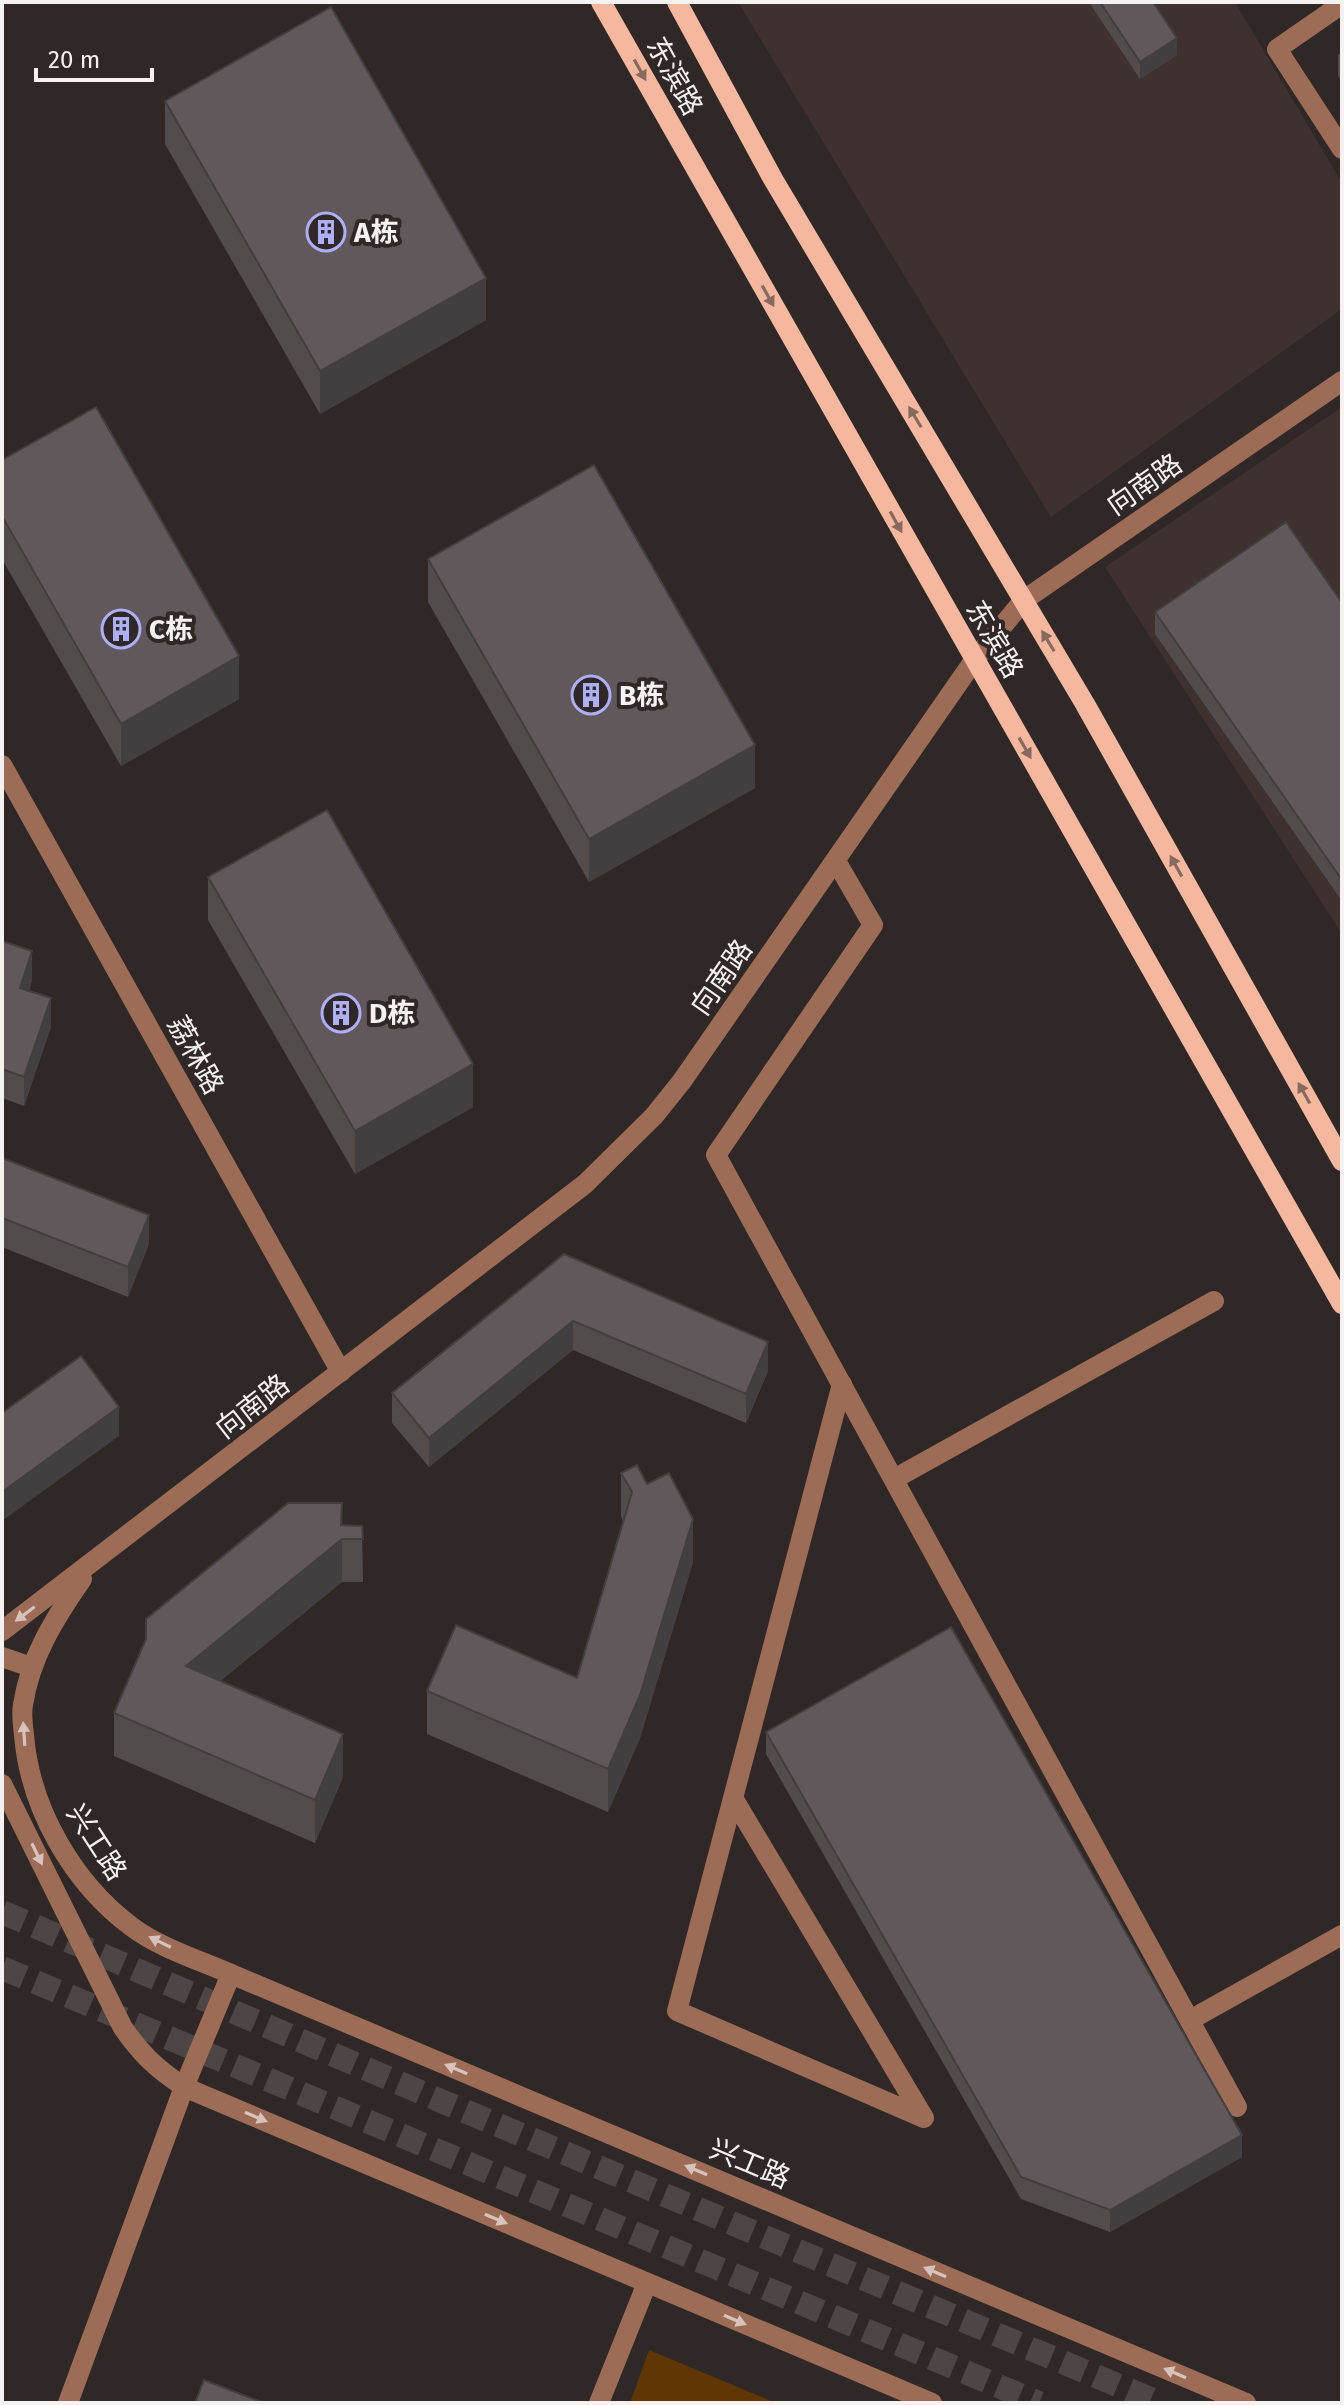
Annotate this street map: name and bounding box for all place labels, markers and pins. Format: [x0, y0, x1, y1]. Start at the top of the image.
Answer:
building icon: A栋 [305, 211, 347, 253]
place label: A栋 [353, 216, 399, 249]
building icon: C栋 [100, 608, 142, 650]
place label: C栋 [149, 613, 193, 646]
building icon: B栋 [570, 674, 612, 716]
place label: B栋 [619, 679, 664, 712]
building icon: D栋 [320, 992, 362, 1034]
place label: D栋 [369, 997, 415, 1030]

